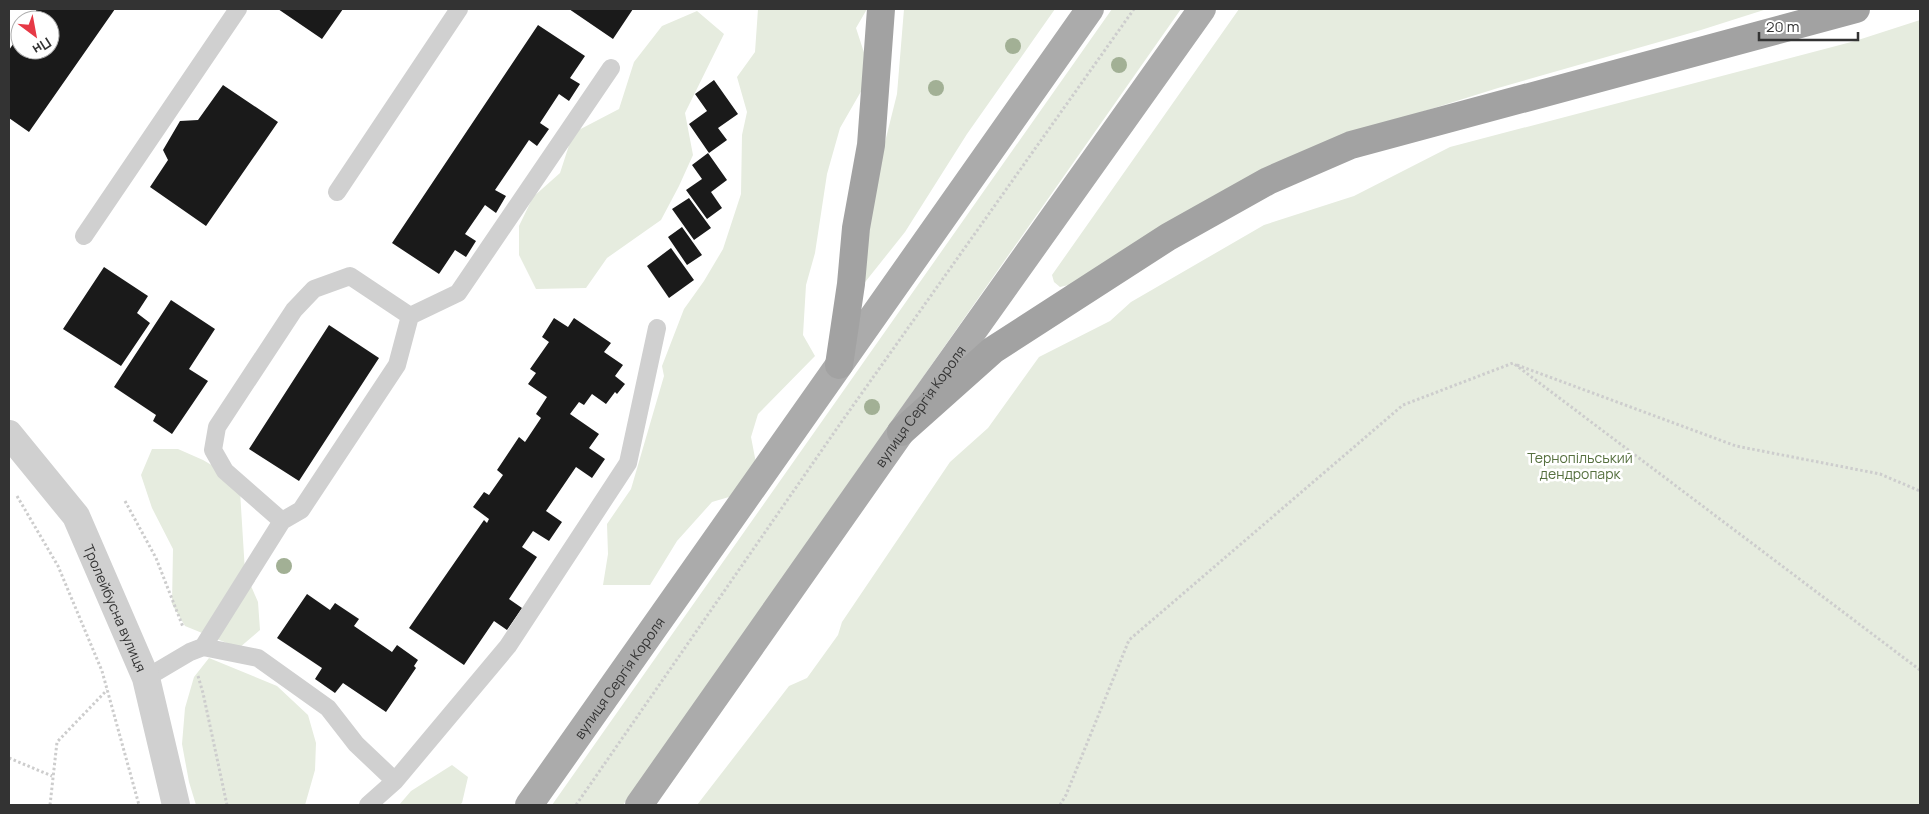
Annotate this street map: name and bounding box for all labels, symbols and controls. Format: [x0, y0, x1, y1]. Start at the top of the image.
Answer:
north arrow [10, 10, 60, 60]
scale bar [1759, 10, 1858, 42]
text: 20 m [1766, 16, 1799, 37]
text: Пн [29, 33, 55, 60]
street label: вулиця Сергія Короля [870, 341, 969, 471]
park label: Тернопільський дендропарк [1527, 448, 1633, 483]
street label: Тролейбусна вулиця [80, 541, 152, 675]
street label: вулиця Сергія Короля [569, 613, 668, 742]

